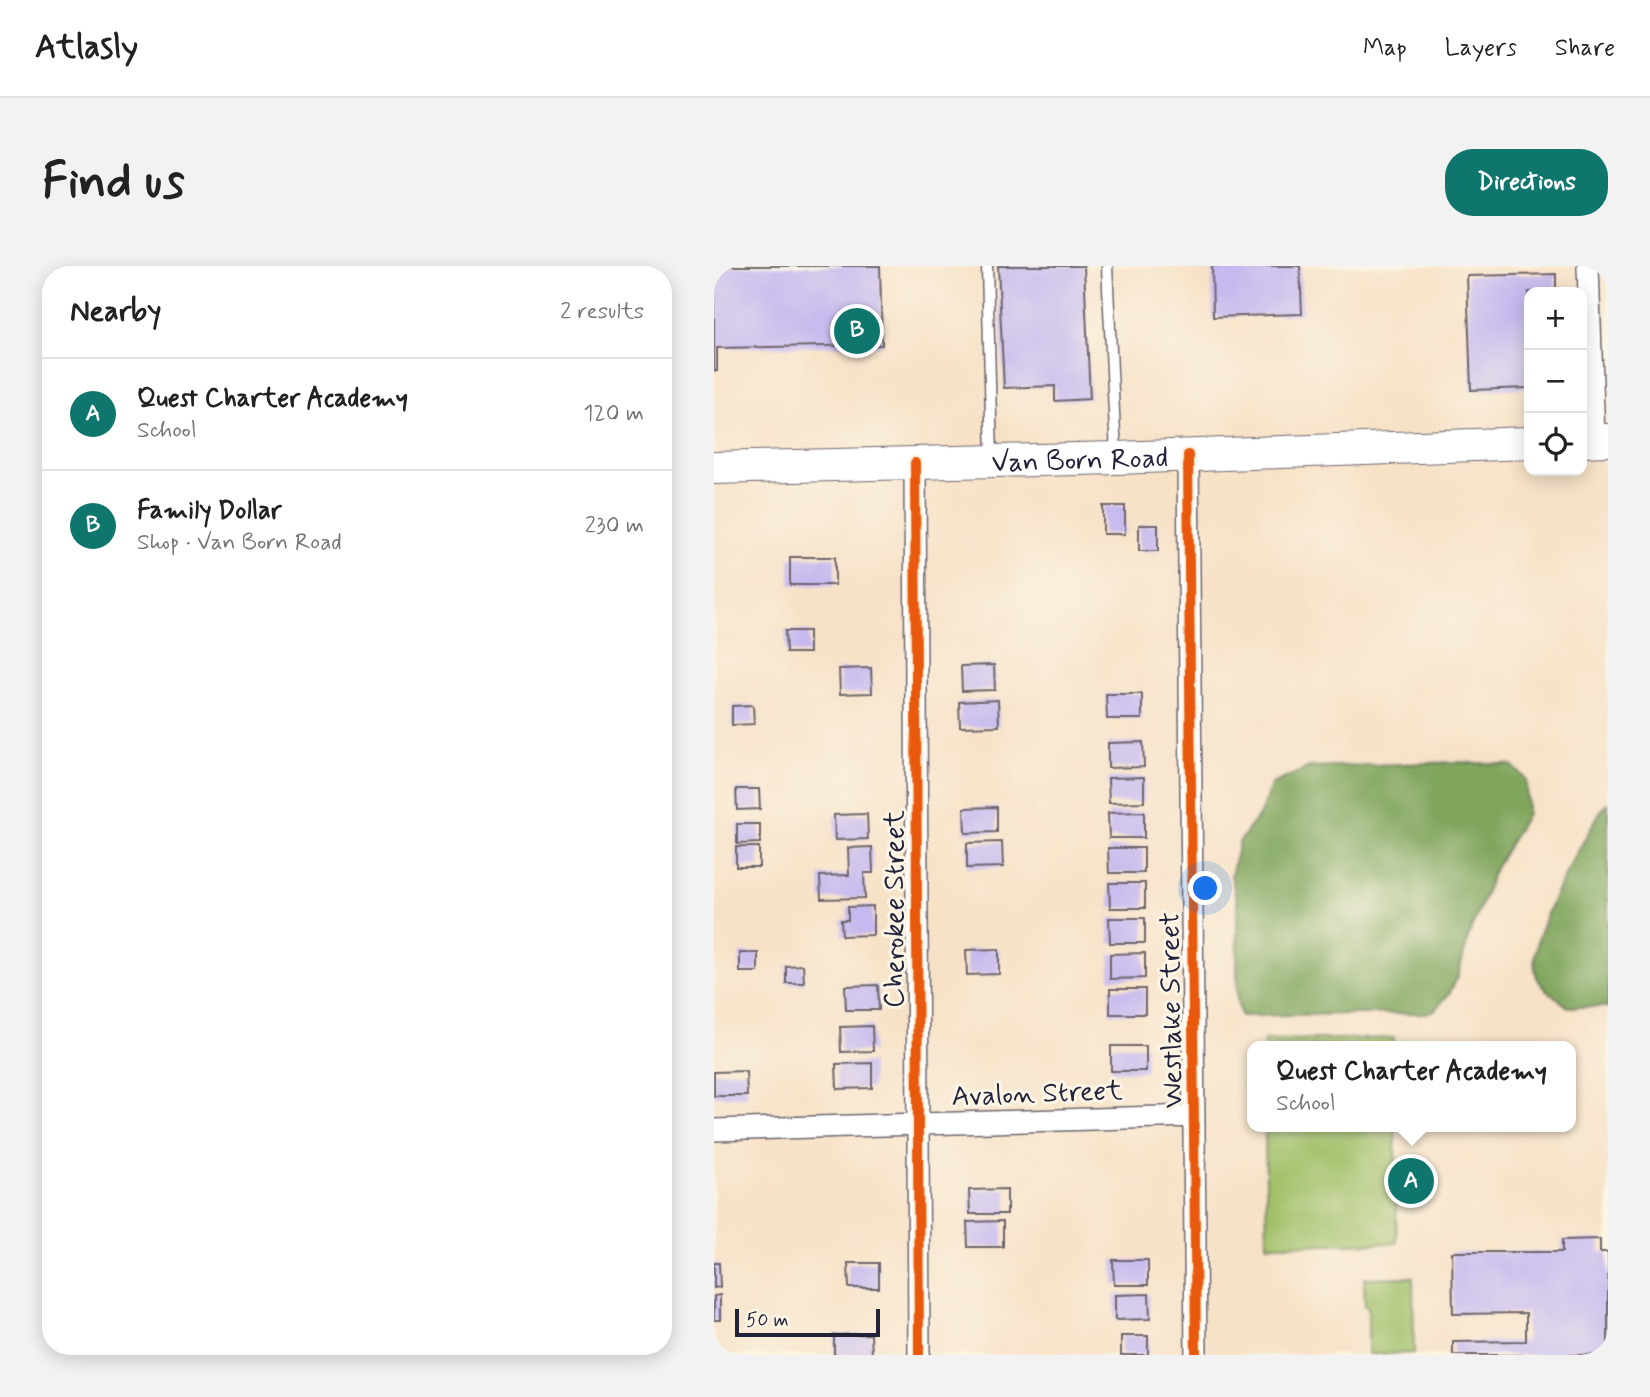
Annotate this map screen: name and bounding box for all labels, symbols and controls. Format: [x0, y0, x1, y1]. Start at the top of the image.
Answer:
text: Atlasly [35, 26, 138, 70]
text: Map [1363, 33, 1407, 64]
text: Layers [1445, 33, 1517, 64]
text: Share [1555, 33, 1615, 64]
button: Directions [1445, 149, 1608, 216]
text: Find us [42, 150, 185, 215]
map controls [1524, 287, 1587, 476]
button: + [1524, 287, 1587, 350]
text: Nearby [70, 292, 161, 331]
text: 2 results [560, 297, 644, 327]
pin: B [834, 305, 880, 357]
button: − [1524, 350, 1587, 413]
text: Quest Charter Academy [137, 382, 408, 416]
text: A [85, 399, 101, 429]
text: 120 m [583, 399, 644, 429]
button: locate [1524, 413, 1587, 476]
text: School [137, 416, 197, 446]
street label: Van Born Road [991, 440, 1169, 482]
text: Family Dollar [137, 494, 282, 528]
text: B [86, 511, 100, 541]
text: 230 m [585, 511, 644, 541]
text: Shop · Van Born Road [137, 528, 342, 558]
street label: Cherokee Street [877, 809, 914, 1008]
your location [1188, 871, 1222, 905]
street label: Westlake Street [1152, 911, 1193, 1108]
popup [1247, 1041, 1576, 1132]
text: Quest Charter Academy [1276, 1055, 1547, 1089]
street label: Avalon Street [951, 1073, 1124, 1116]
text: School [1276, 1089, 1336, 1119]
pin: A [1388, 1155, 1434, 1207]
scale bar [735, 1306, 880, 1338]
text: 50 m [746, 1308, 789, 1333]

